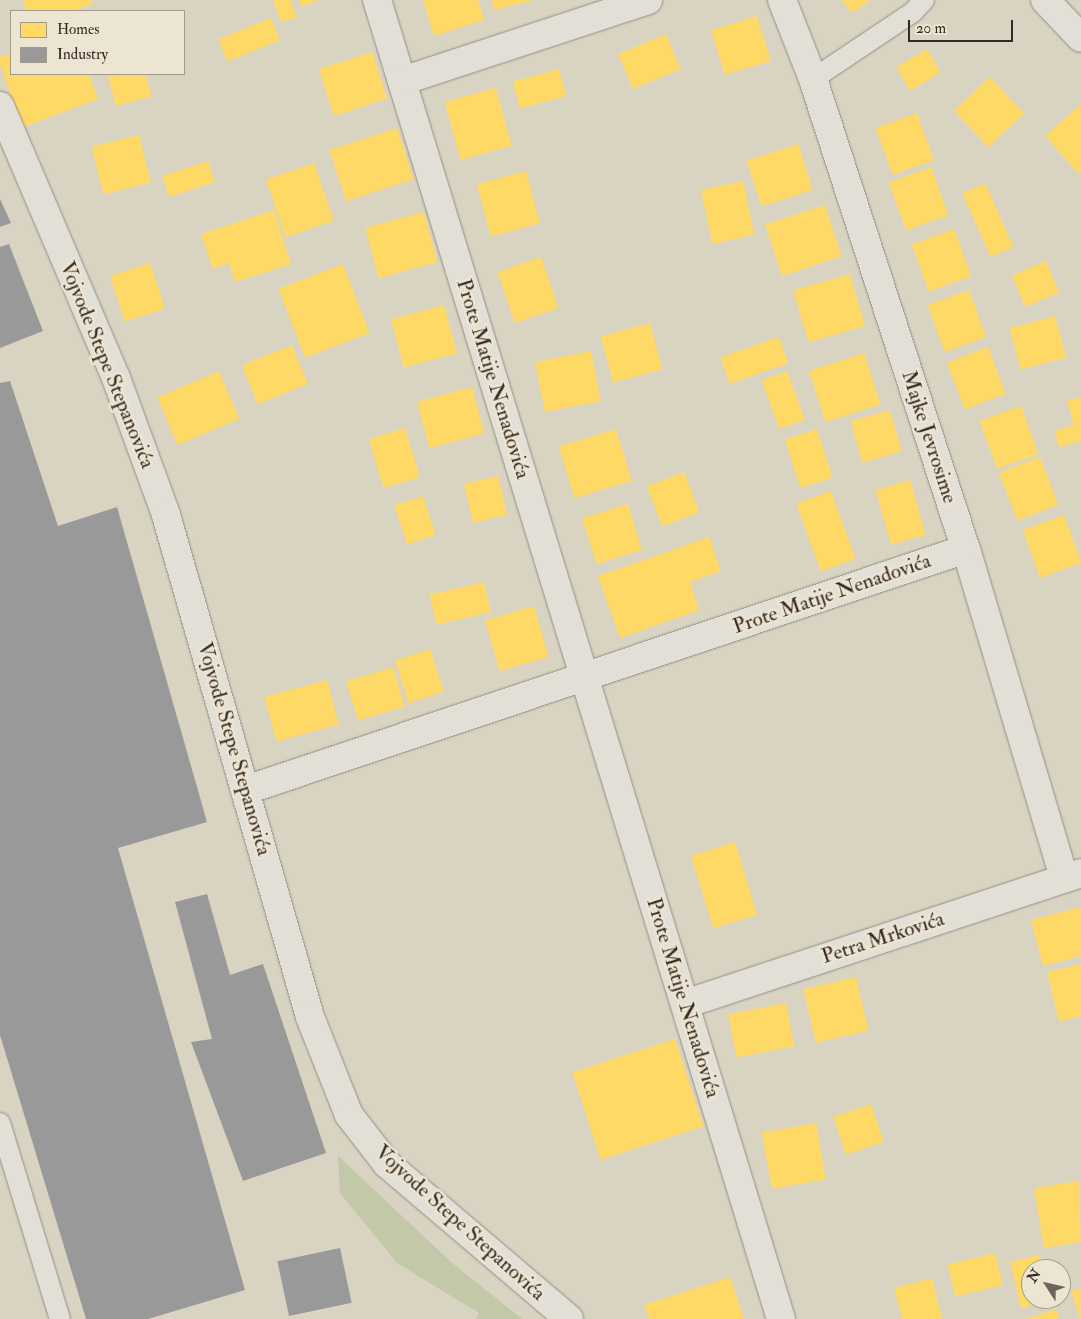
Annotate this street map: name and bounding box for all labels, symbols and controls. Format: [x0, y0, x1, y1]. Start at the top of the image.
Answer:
legend [10, 10, 185, 75]
scale bar [911, 10, 1016, 42]
text: 20 m [916, 19, 946, 38]
text: Homes [57, 20, 99, 39]
text: Industry [57, 45, 108, 64]
street label: Vojvode Stepe Stepanovića [54, 258, 160, 472]
street label: Prote Matije Nenadovića [451, 276, 535, 482]
street label: Majke Jevrosime [896, 367, 962, 507]
street label: Prote Matije Nenadovića [730, 548, 934, 640]
street label: Vojvode Stepe Stepanovića [191, 640, 277, 858]
street label: Prote Matije Nenadovića [641, 895, 725, 1101]
street label: Petra Mrkovića [818, 906, 948, 970]
street label: Vojvode Stepe Stepanovića [370, 1140, 550, 1306]
north arrow [1021, 1259, 1071, 1309]
text: N [1024, 1266, 1045, 1286]

